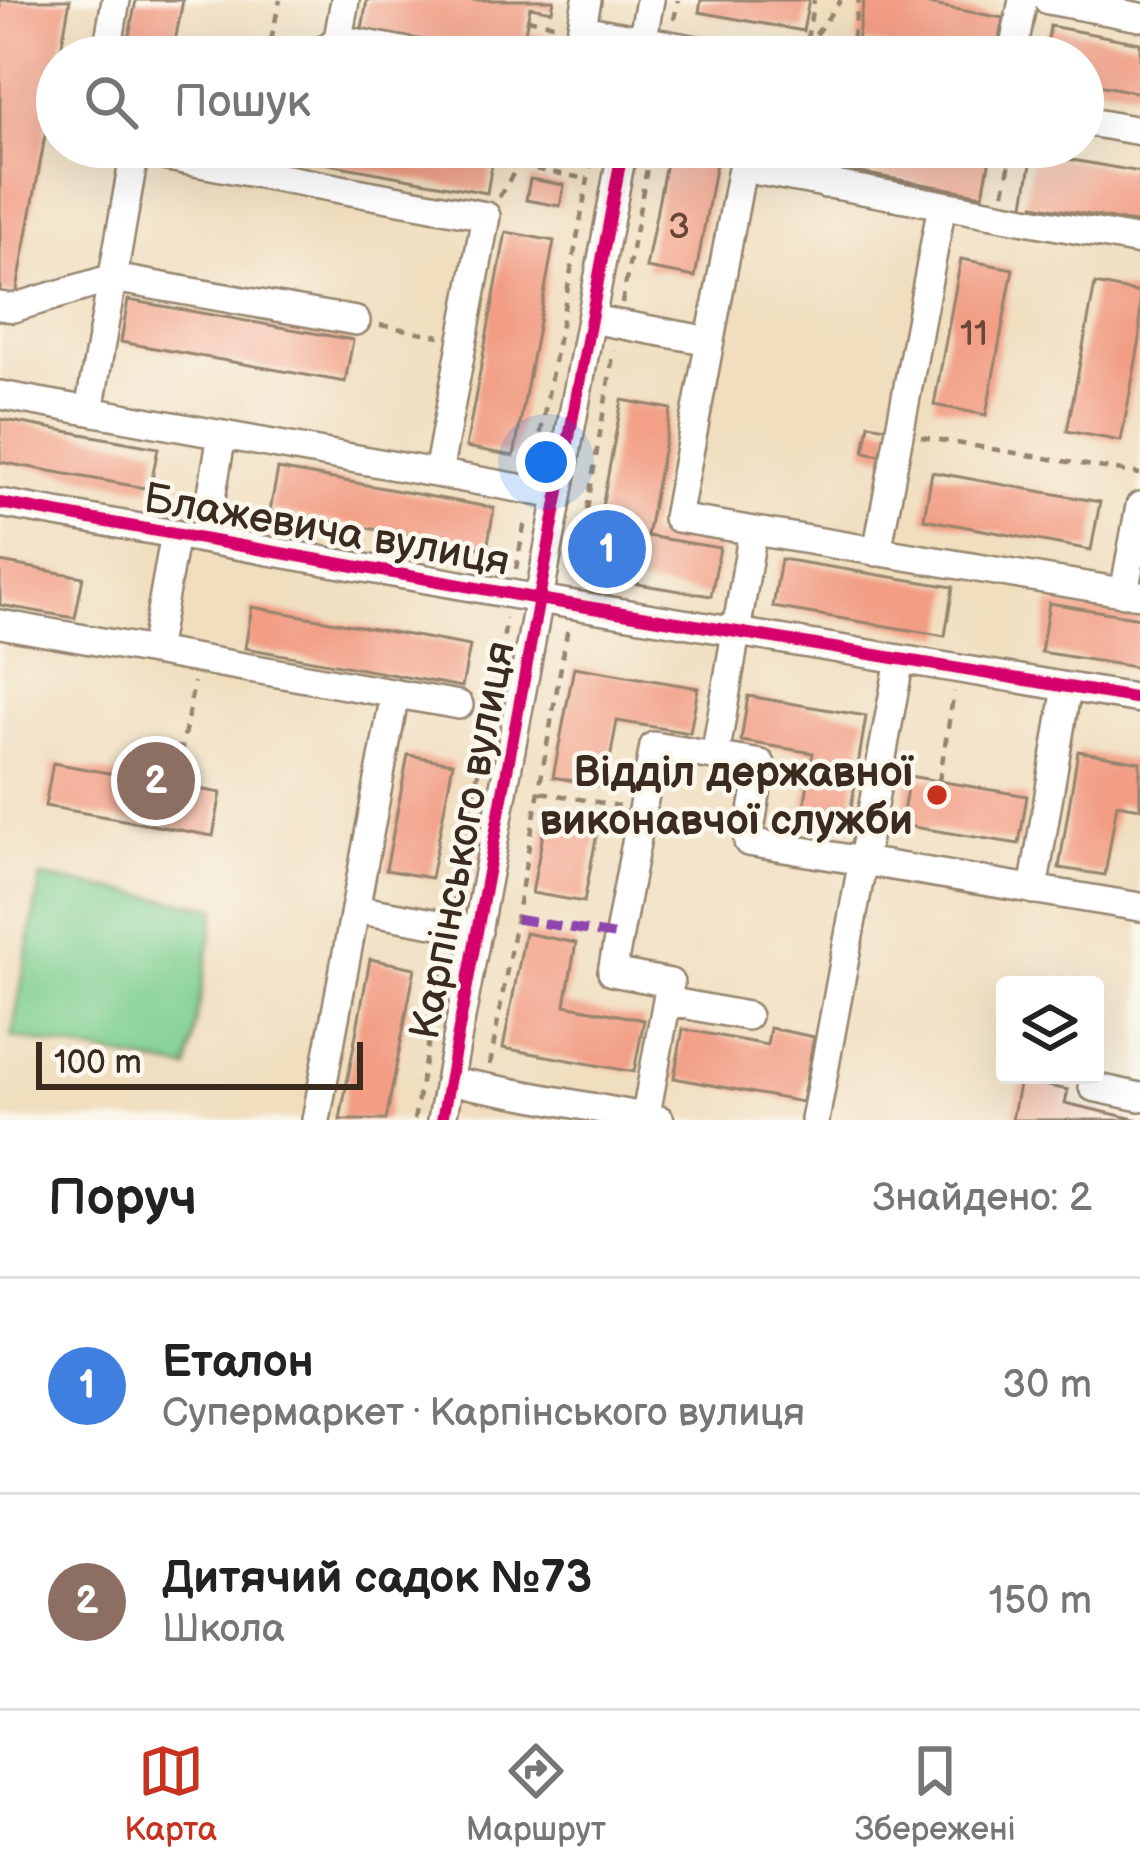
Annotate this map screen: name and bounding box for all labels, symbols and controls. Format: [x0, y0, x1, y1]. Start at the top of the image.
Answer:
search box [36, 36, 1104, 168]
icon: search [78, 69, 144, 135]
text: Пошук [174, 75, 311, 130]
house number: 3 [668, 206, 690, 249]
house number: 11 [960, 313, 988, 356]
your location [516, 432, 576, 492]
street label: Блажевича вулиця [140, 473, 513, 588]
pin: 1 [568, 504, 646, 594]
street label: Карпінського вулиця [400, 637, 527, 1044]
pin: 2 [117, 736, 195, 826]
place label: Відділ державної виконавчої служби [539, 748, 915, 847]
marker: Відділ державної виконавчої служби [924, 782, 950, 808]
map controls [996, 976, 1104, 1084]
button: layers [996, 976, 1104, 1084]
scale bar [36, 1036, 363, 1089]
text: 100 m [54, 1043, 142, 1083]
text: Поруч [48, 1168, 197, 1229]
text: Знайдено: 2 [872, 1175, 1092, 1222]
text: Еталон [162, 1335, 314, 1390]
text: 1 [79, 1362, 95, 1409]
text: 30 m [1002, 1362, 1092, 1409]
text: Супермаркет · Карпінського вулиця [162, 1390, 805, 1437]
text: Дитячий садок №73 [162, 1551, 592, 1606]
text: 2 [75, 1578, 99, 1625]
text: 150 m [989, 1578, 1092, 1625]
text: Школа [162, 1606, 285, 1653]
tab: Карта [124, 1738, 217, 1850]
tab: Маршрут [466, 1738, 606, 1850]
tab: Збережені [855, 1738, 1016, 1850]

